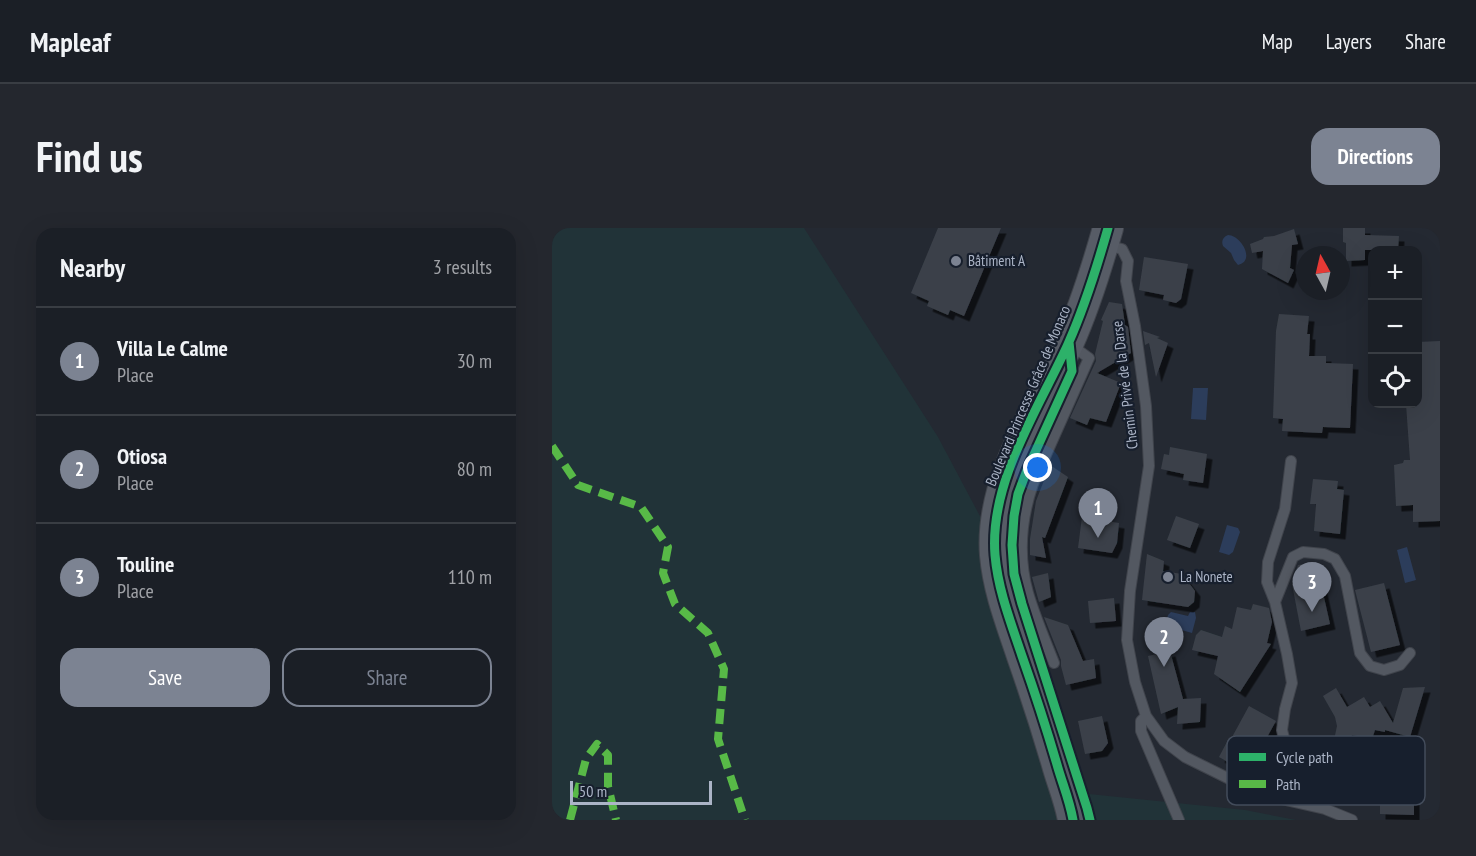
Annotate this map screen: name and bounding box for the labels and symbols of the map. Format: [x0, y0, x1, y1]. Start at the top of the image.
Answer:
north arrow [1296, 246, 1350, 300]
place label: Bâtiment A [968, 251, 1026, 270]
marker: Bâtiment A [949, 254, 963, 268]
street label: Boulevard Princesse Grâce de Monaco [981, 303, 1074, 489]
street label: Chemin Privé de la Darse [1107, 320, 1142, 450]
your location [1023, 453, 1052, 482]
pin: 1 [1078, 488, 1118, 538]
pin: 3 [1292, 562, 1332, 612]
place label: La Nonete [1180, 567, 1233, 586]
marker: La Nonete [1161, 570, 1175, 584]
pin: 2 [1144, 618, 1184, 667]
legend [1227, 736, 1425, 805]
text: Cycle path [1276, 747, 1333, 767]
text: Path [1276, 774, 1301, 794]
scale bar [570, 778, 712, 806]

